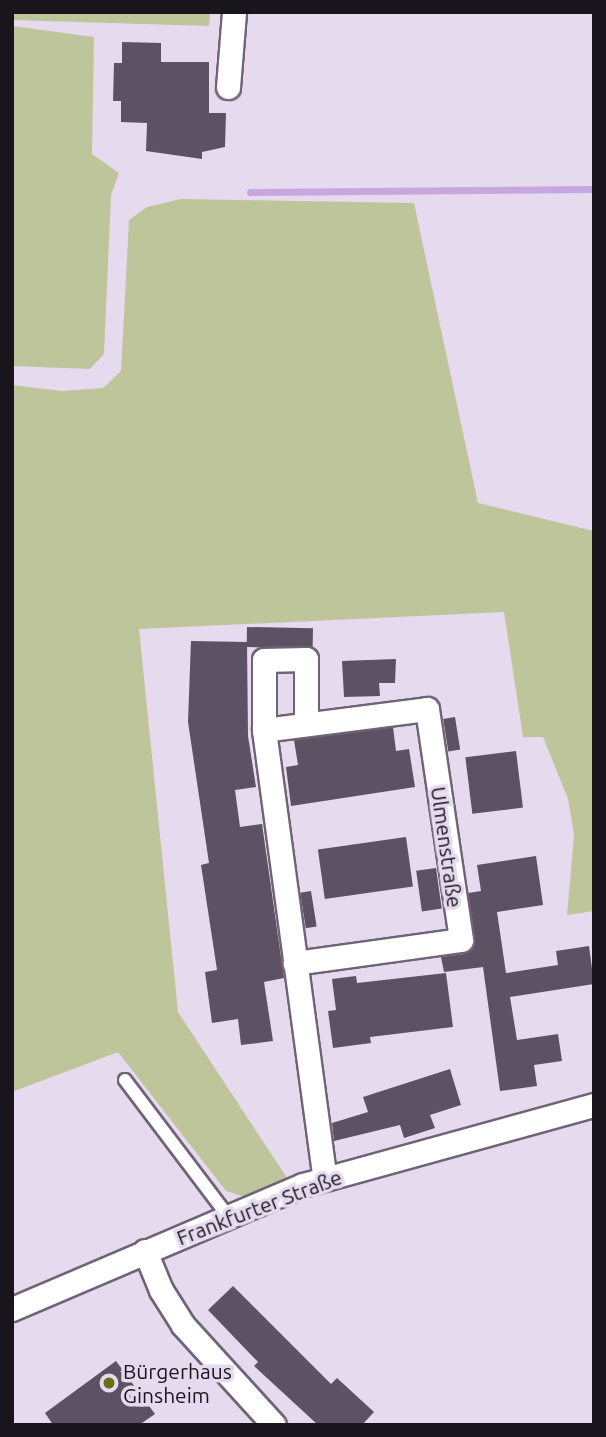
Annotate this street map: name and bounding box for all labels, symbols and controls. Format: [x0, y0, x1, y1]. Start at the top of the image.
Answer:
street label: Ulmenstraße [426, 785, 468, 909]
street label: Frankfurter Straße [173, 1164, 345, 1250]
place label: Bürgerhaus Ginsheim [123, 1358, 232, 1408]
marker: Bürgerhaus Ginsheim [101, 1375, 117, 1391]

